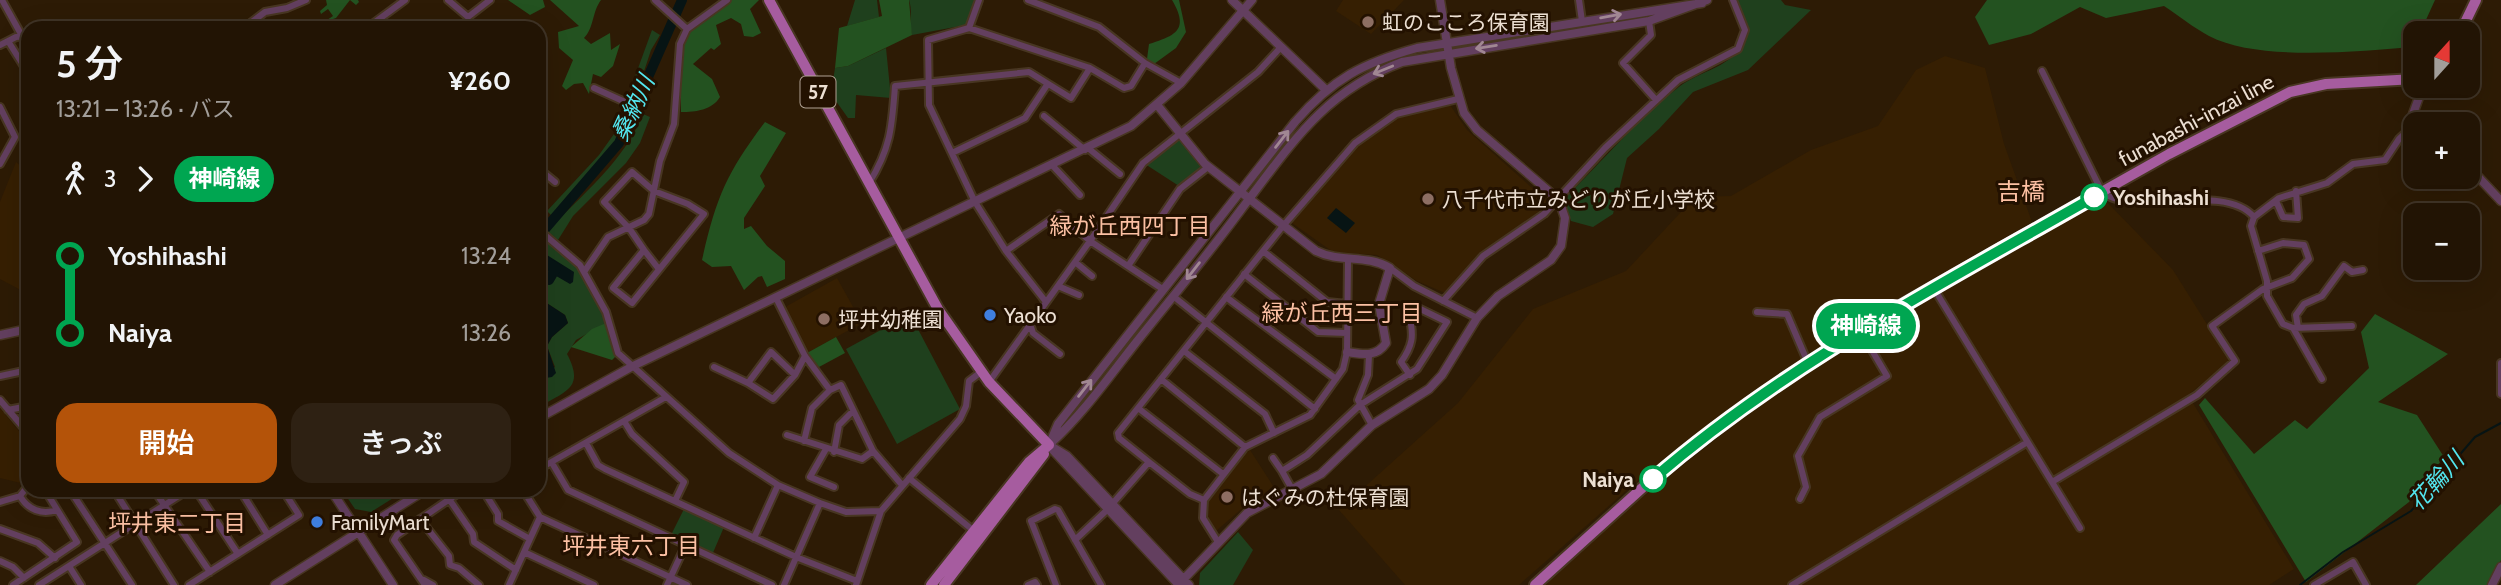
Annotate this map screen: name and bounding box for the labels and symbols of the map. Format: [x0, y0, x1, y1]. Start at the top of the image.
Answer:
one-way arrow [1600, 9, 1622, 22]
place label: 虹のこころ保育園 [1382, 10, 1550, 35]
marker: 虹のこころ保育園 [1360, 14, 1376, 30]
north arrow [2403, 21, 2480, 98]
one-way arrow [1475, 41, 1498, 54]
one-way arrow [1372, 64, 1394, 77]
water label: 桑納川 [606, 68, 662, 145]
street label: funabashi-inzai line [2114, 68, 2278, 171]
road number: 57 [800, 76, 836, 108]
one-way arrow [1275, 130, 1290, 149]
district label: 吉橋 [1997, 177, 2045, 206]
marker: Yoshihashi [2081, 184, 2107, 210]
place label: Yoshihashi [2112, 185, 2209, 210]
place label: 八千代市立みどりが丘小学校 [1442, 187, 1715, 212]
marker: 八千代市立みどりが丘小学校 [1420, 191, 1436, 207]
district label: 緑が丘西四丁目 [1050, 212, 1211, 240]
one-way arrow [1185, 261, 1201, 279]
district label: 緑が丘西三丁目 [1262, 299, 1423, 327]
place label: Yaoko [1003, 303, 1057, 328]
line badge: 神崎線 [1826, 303, 1906, 349]
place label: 坪井幼稚園 [838, 307, 943, 332]
marker: Yaoko [982, 307, 998, 323]
marker: 坪井幼稚園 [816, 311, 832, 327]
one-way arrow [1078, 380, 1093, 398]
water label: 花輪川 [2403, 444, 2471, 516]
marker: Naiya [1640, 466, 1666, 492]
place label: Naiya [1582, 467, 1635, 492]
place label: はぐみの杜保育園 [1241, 485, 1410, 510]
marker: はぐみの杜保育園 [1219, 489, 1235, 505]
district label: 坪井東二丁目 [108, 509, 246, 537]
place label: FamilyMart [331, 510, 429, 535]
marker: FamilyMart [309, 514, 325, 530]
district label: 坪井東六丁目 [562, 532, 700, 560]

